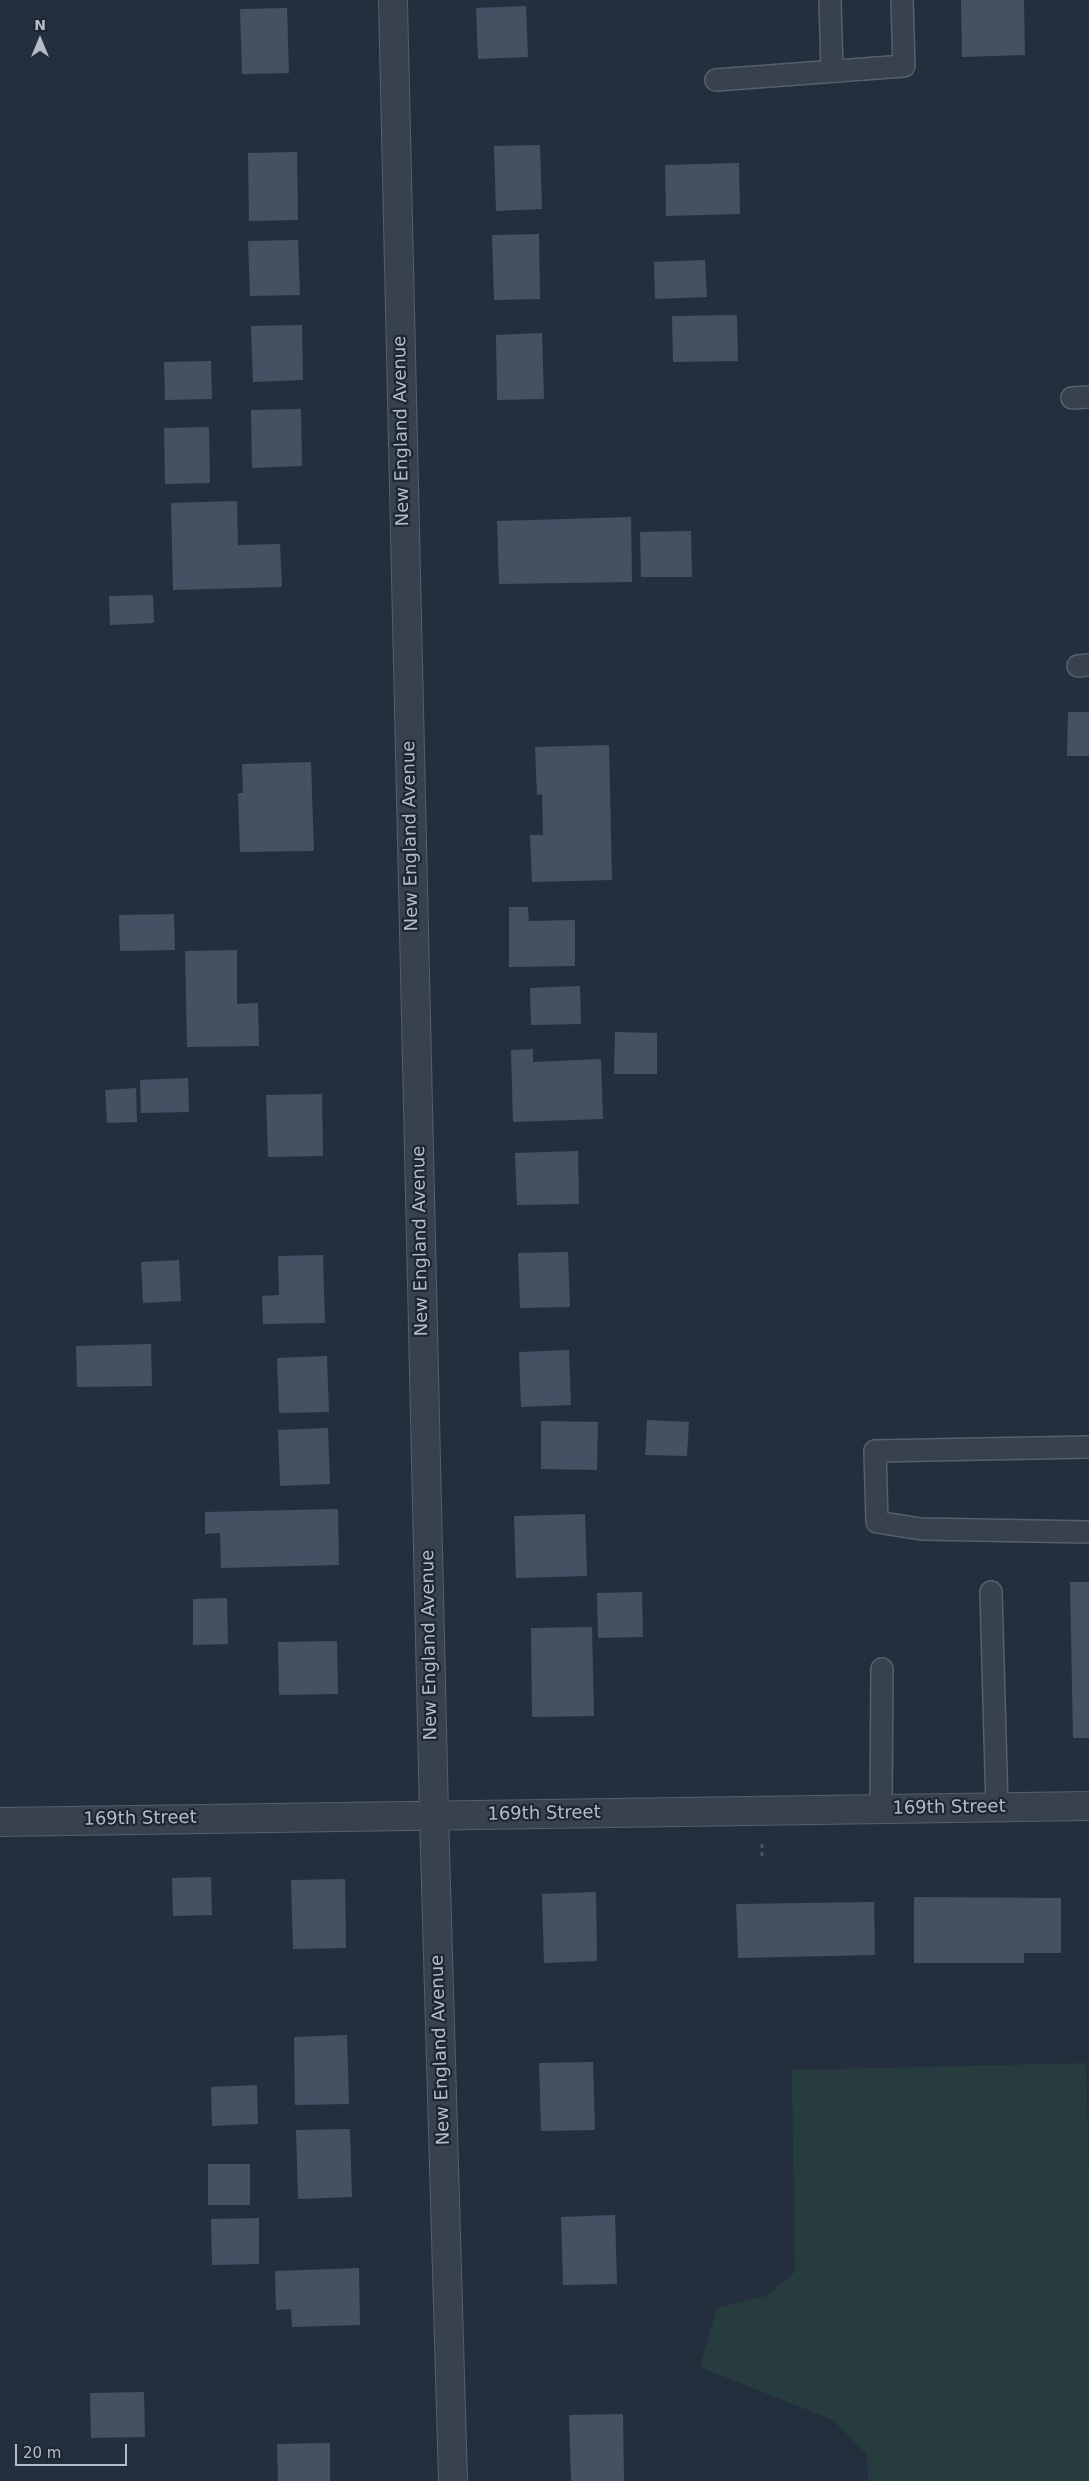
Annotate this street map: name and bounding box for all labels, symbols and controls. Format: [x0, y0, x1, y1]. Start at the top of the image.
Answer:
north arrow [15, 15, 65, 65]
text: N [34, 17, 46, 33]
street label: New England Avenue [390, 335, 414, 527]
street label: New England Avenue [399, 740, 423, 932]
street label: New England Avenue [409, 1145, 433, 1337]
street label: New England Avenue [418, 1549, 442, 1741]
street label: 169th Street [892, 1796, 1006, 1820]
street label: 169th Street [487, 1802, 601, 1826]
street label: 169th Street [83, 1807, 197, 1831]
street label: New England Avenue [427, 1954, 455, 2146]
scale bar [18, 2434, 130, 2466]
text: 20 m [23, 2444, 61, 2462]

